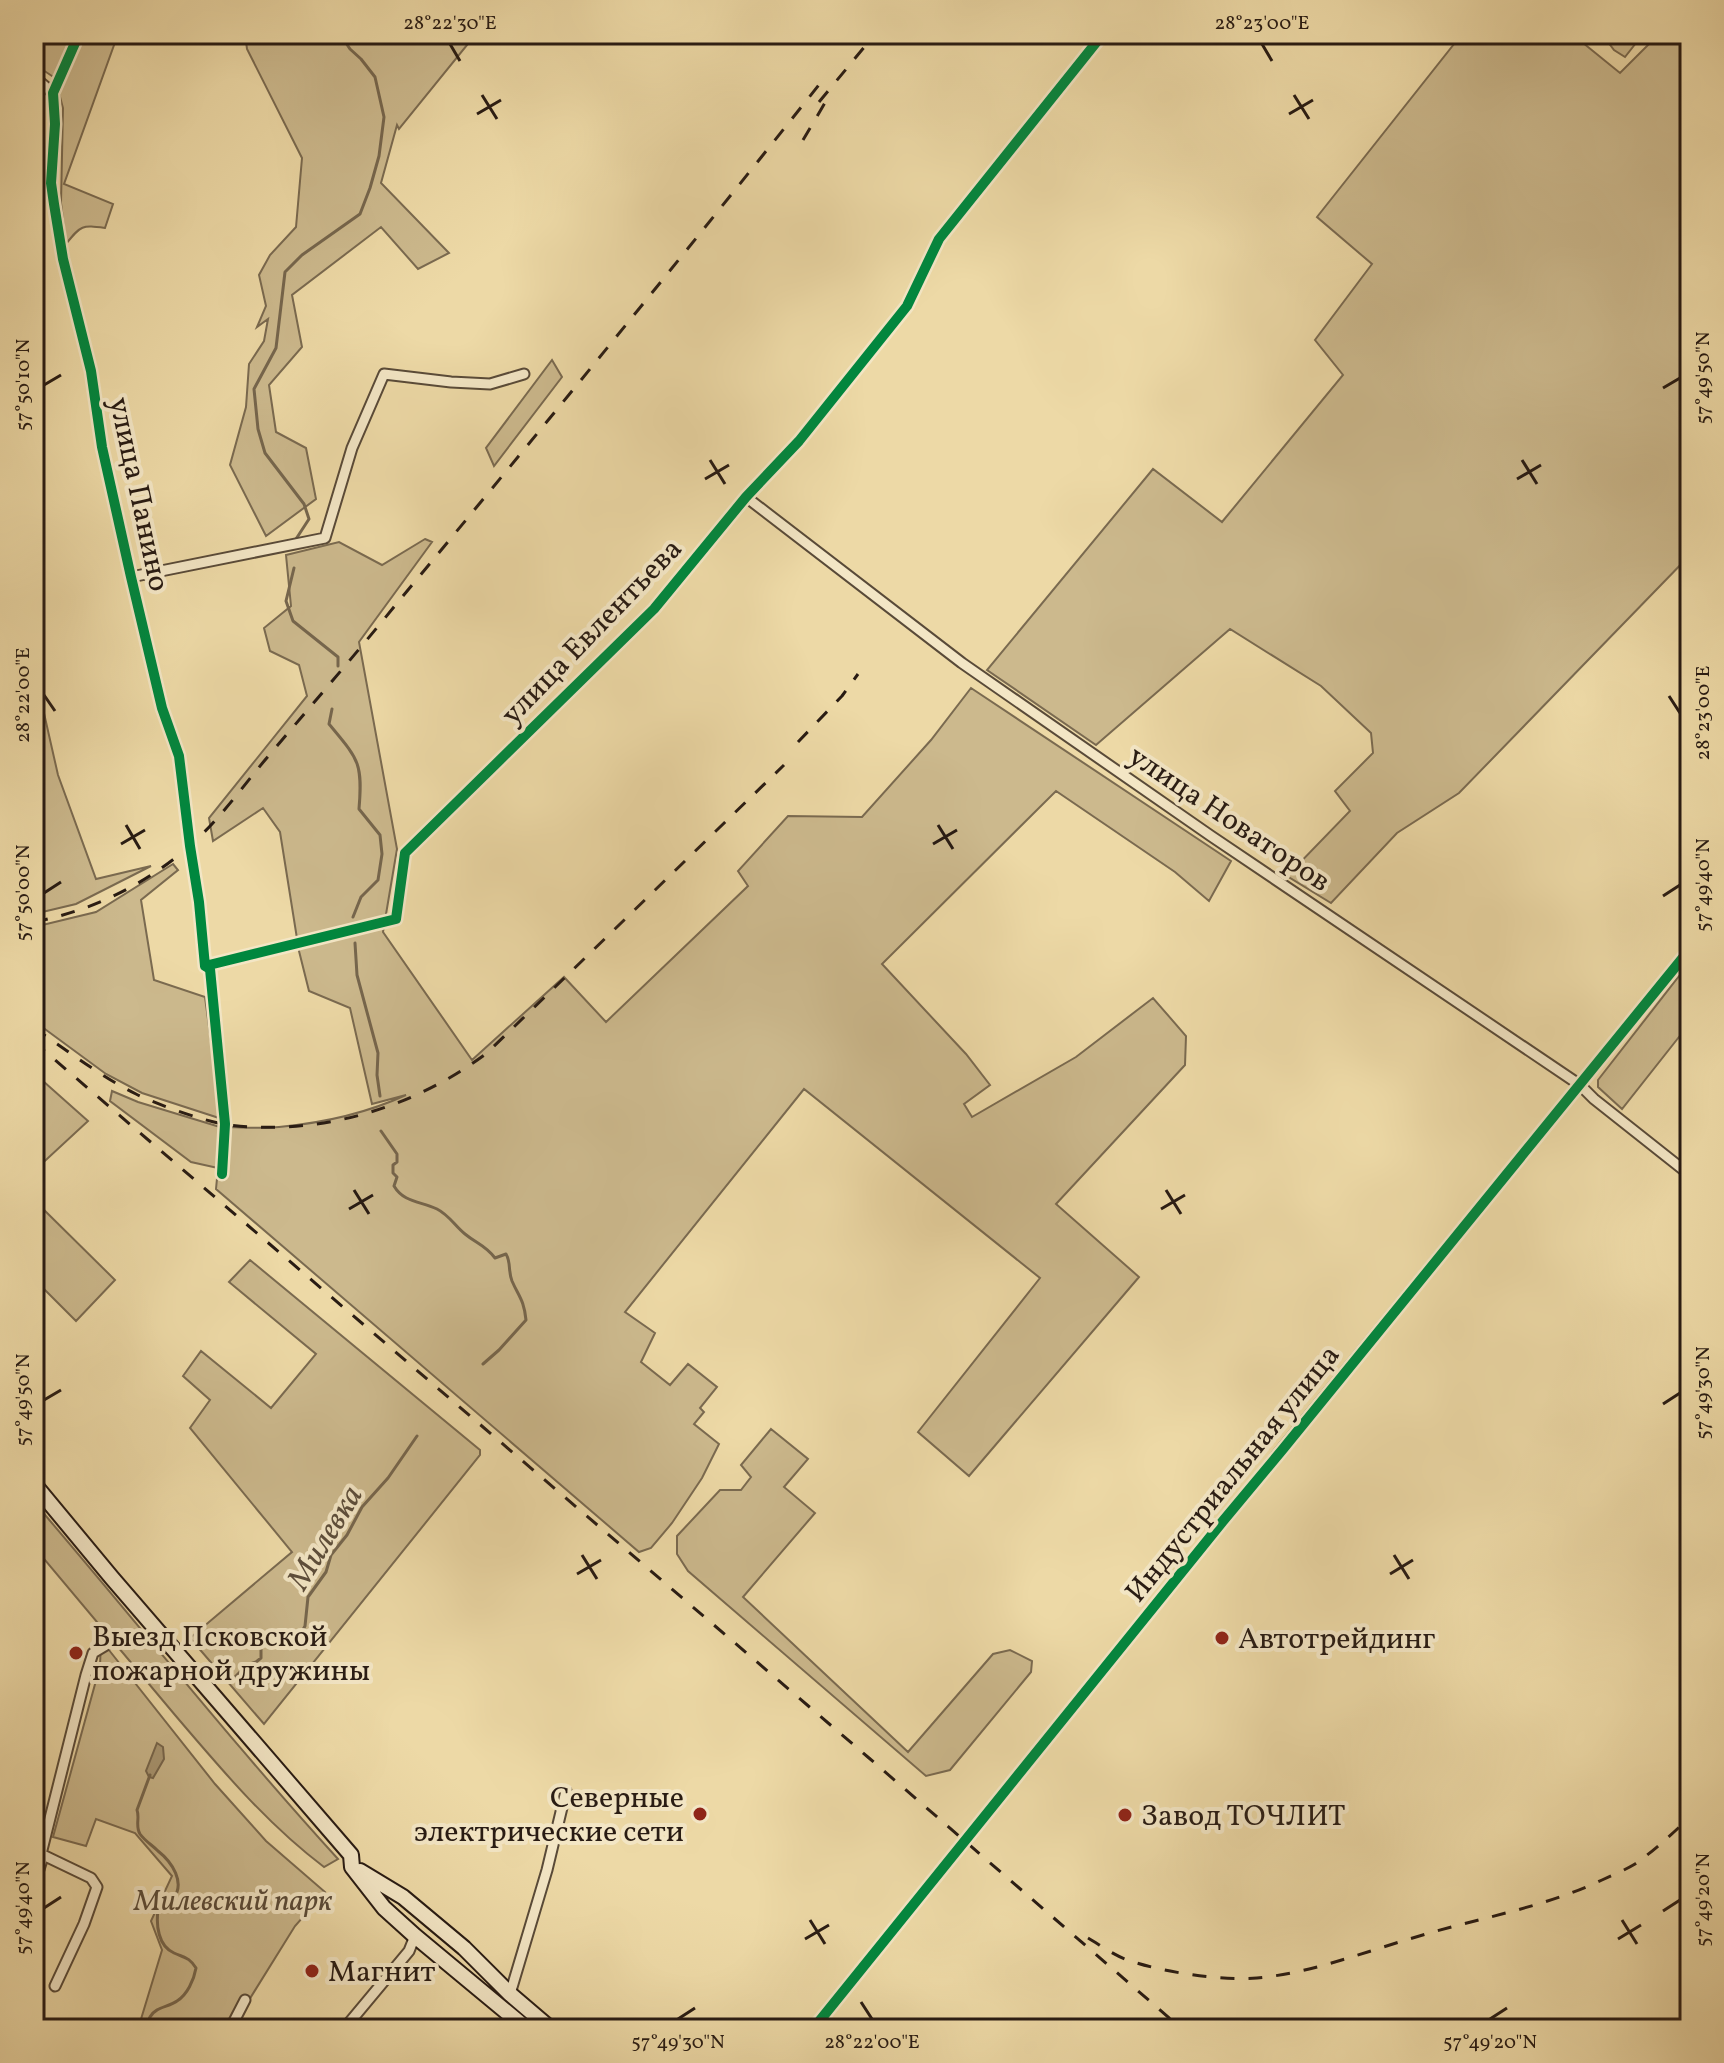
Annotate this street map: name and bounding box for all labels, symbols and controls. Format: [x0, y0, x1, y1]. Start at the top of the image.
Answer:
text: 28°22'30"E [403, 10, 497, 38]
text: 28°23'00"E [1214, 10, 1310, 38]
text: 57°49'50"N [1690, 331, 1718, 425]
text: 57°50'10"N [10, 339, 38, 431]
street label: улица Панино [97, 393, 179, 595]
street label: улица Евлентьева [492, 530, 693, 735]
text: 28°22'00"E [10, 647, 38, 743]
text: 28°23'00"E [1690, 665, 1718, 761]
street label: улица Новаторов [1119, 736, 1339, 903]
text: 57°49'40"N [1690, 838, 1718, 932]
text: 57°50'00"N [10, 844, 38, 941]
street label: Индустриальная улица [1116, 1336, 1351, 1612]
text: 57°49'30"N [1690, 1346, 1718, 1440]
text: 57°49'50"N [10, 1353, 38, 1447]
water label: Милевка [278, 1478, 375, 1600]
place label: Выезд Псковской пожарной дружины [92, 1617, 370, 1693]
place label: Автотрейдинг [1238, 1619, 1435, 1661]
marker: Автотрейдинг [1213, 1629, 1231, 1647]
marker: Выезд Псковской пожарной дружины [67, 1644, 85, 1662]
place label: Северные электрические сети [414, 1778, 684, 1854]
place label: Завод ТОЧЛИТ [1141, 1796, 1346, 1838]
marker: Северные электрические сети [691, 1805, 709, 1823]
marker: Завод ТОЧЛИТ [1116, 1806, 1134, 1824]
text: 57°49'20"N [1690, 1853, 1718, 1947]
text: 57°49'40"N [10, 1861, 38, 1955]
park label: Милевский парк [133, 1881, 333, 1923]
place label: Магнит [328, 1952, 435, 1994]
marker: Магнит [303, 1962, 321, 1980]
text: 57°49'30"N [631, 2029, 725, 2057]
text: 28°22'00"E [824, 2029, 920, 2057]
text: 57°49'20"N [1443, 2029, 1537, 2057]

